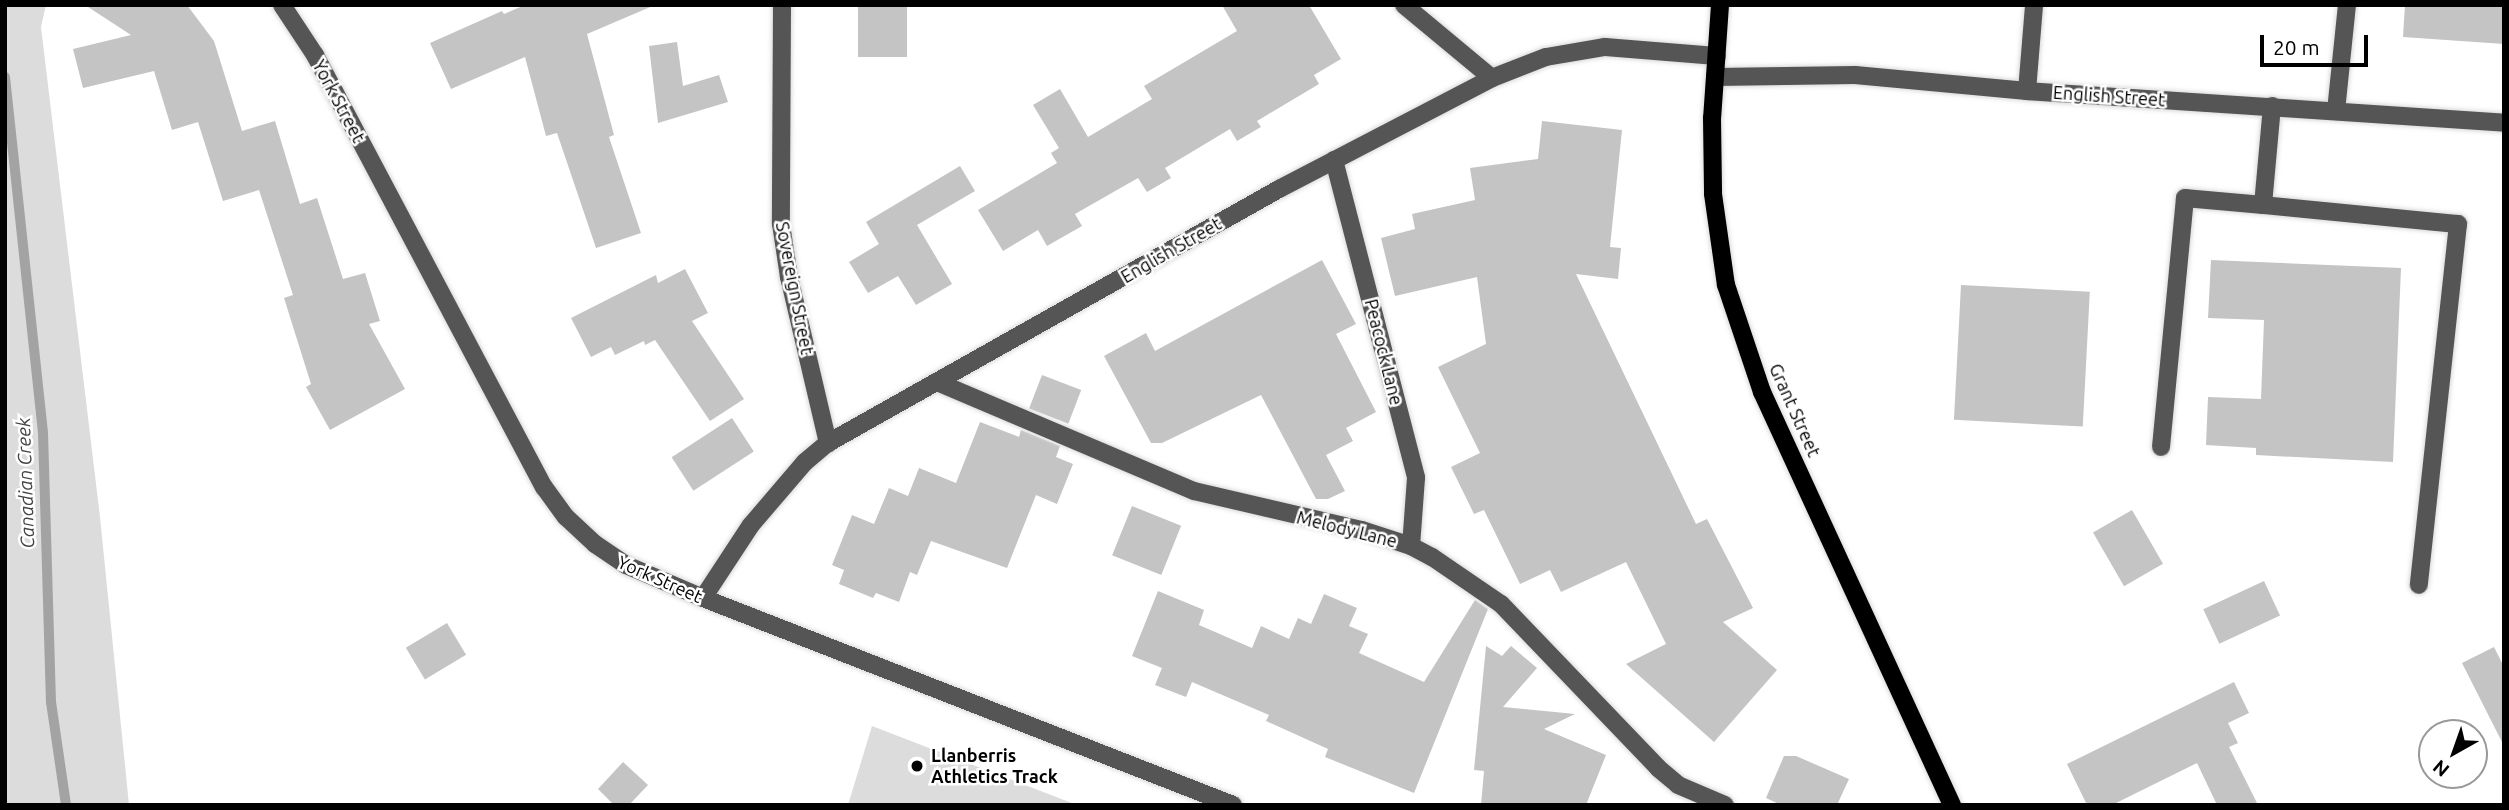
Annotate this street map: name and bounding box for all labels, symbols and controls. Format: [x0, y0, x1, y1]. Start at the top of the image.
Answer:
scale bar [2264, 21, 2372, 65]
text: 20 m [2273, 35, 2320, 59]
street label: York Street [308, 56, 370, 146]
street label: English Street [2052, 81, 2166, 111]
street label: English Street [1117, 213, 1225, 287]
street label: Sovereign Street [772, 220, 818, 356]
street label: Peacock Lane [1360, 297, 1408, 407]
street label: Grant Street [1765, 360, 1825, 460]
water label: Canadian Creek [12, 417, 40, 549]
street label: Melody Lane [1295, 506, 1399, 552]
street label: York Street [614, 551, 706, 607]
north arrow [2418, 719, 2488, 789]
place label: Llanberris Athletics Track [931, 745, 1058, 788]
text: N [2428, 756, 2453, 782]
marker: Llanberris Athletics Track [909, 758, 925, 774]

